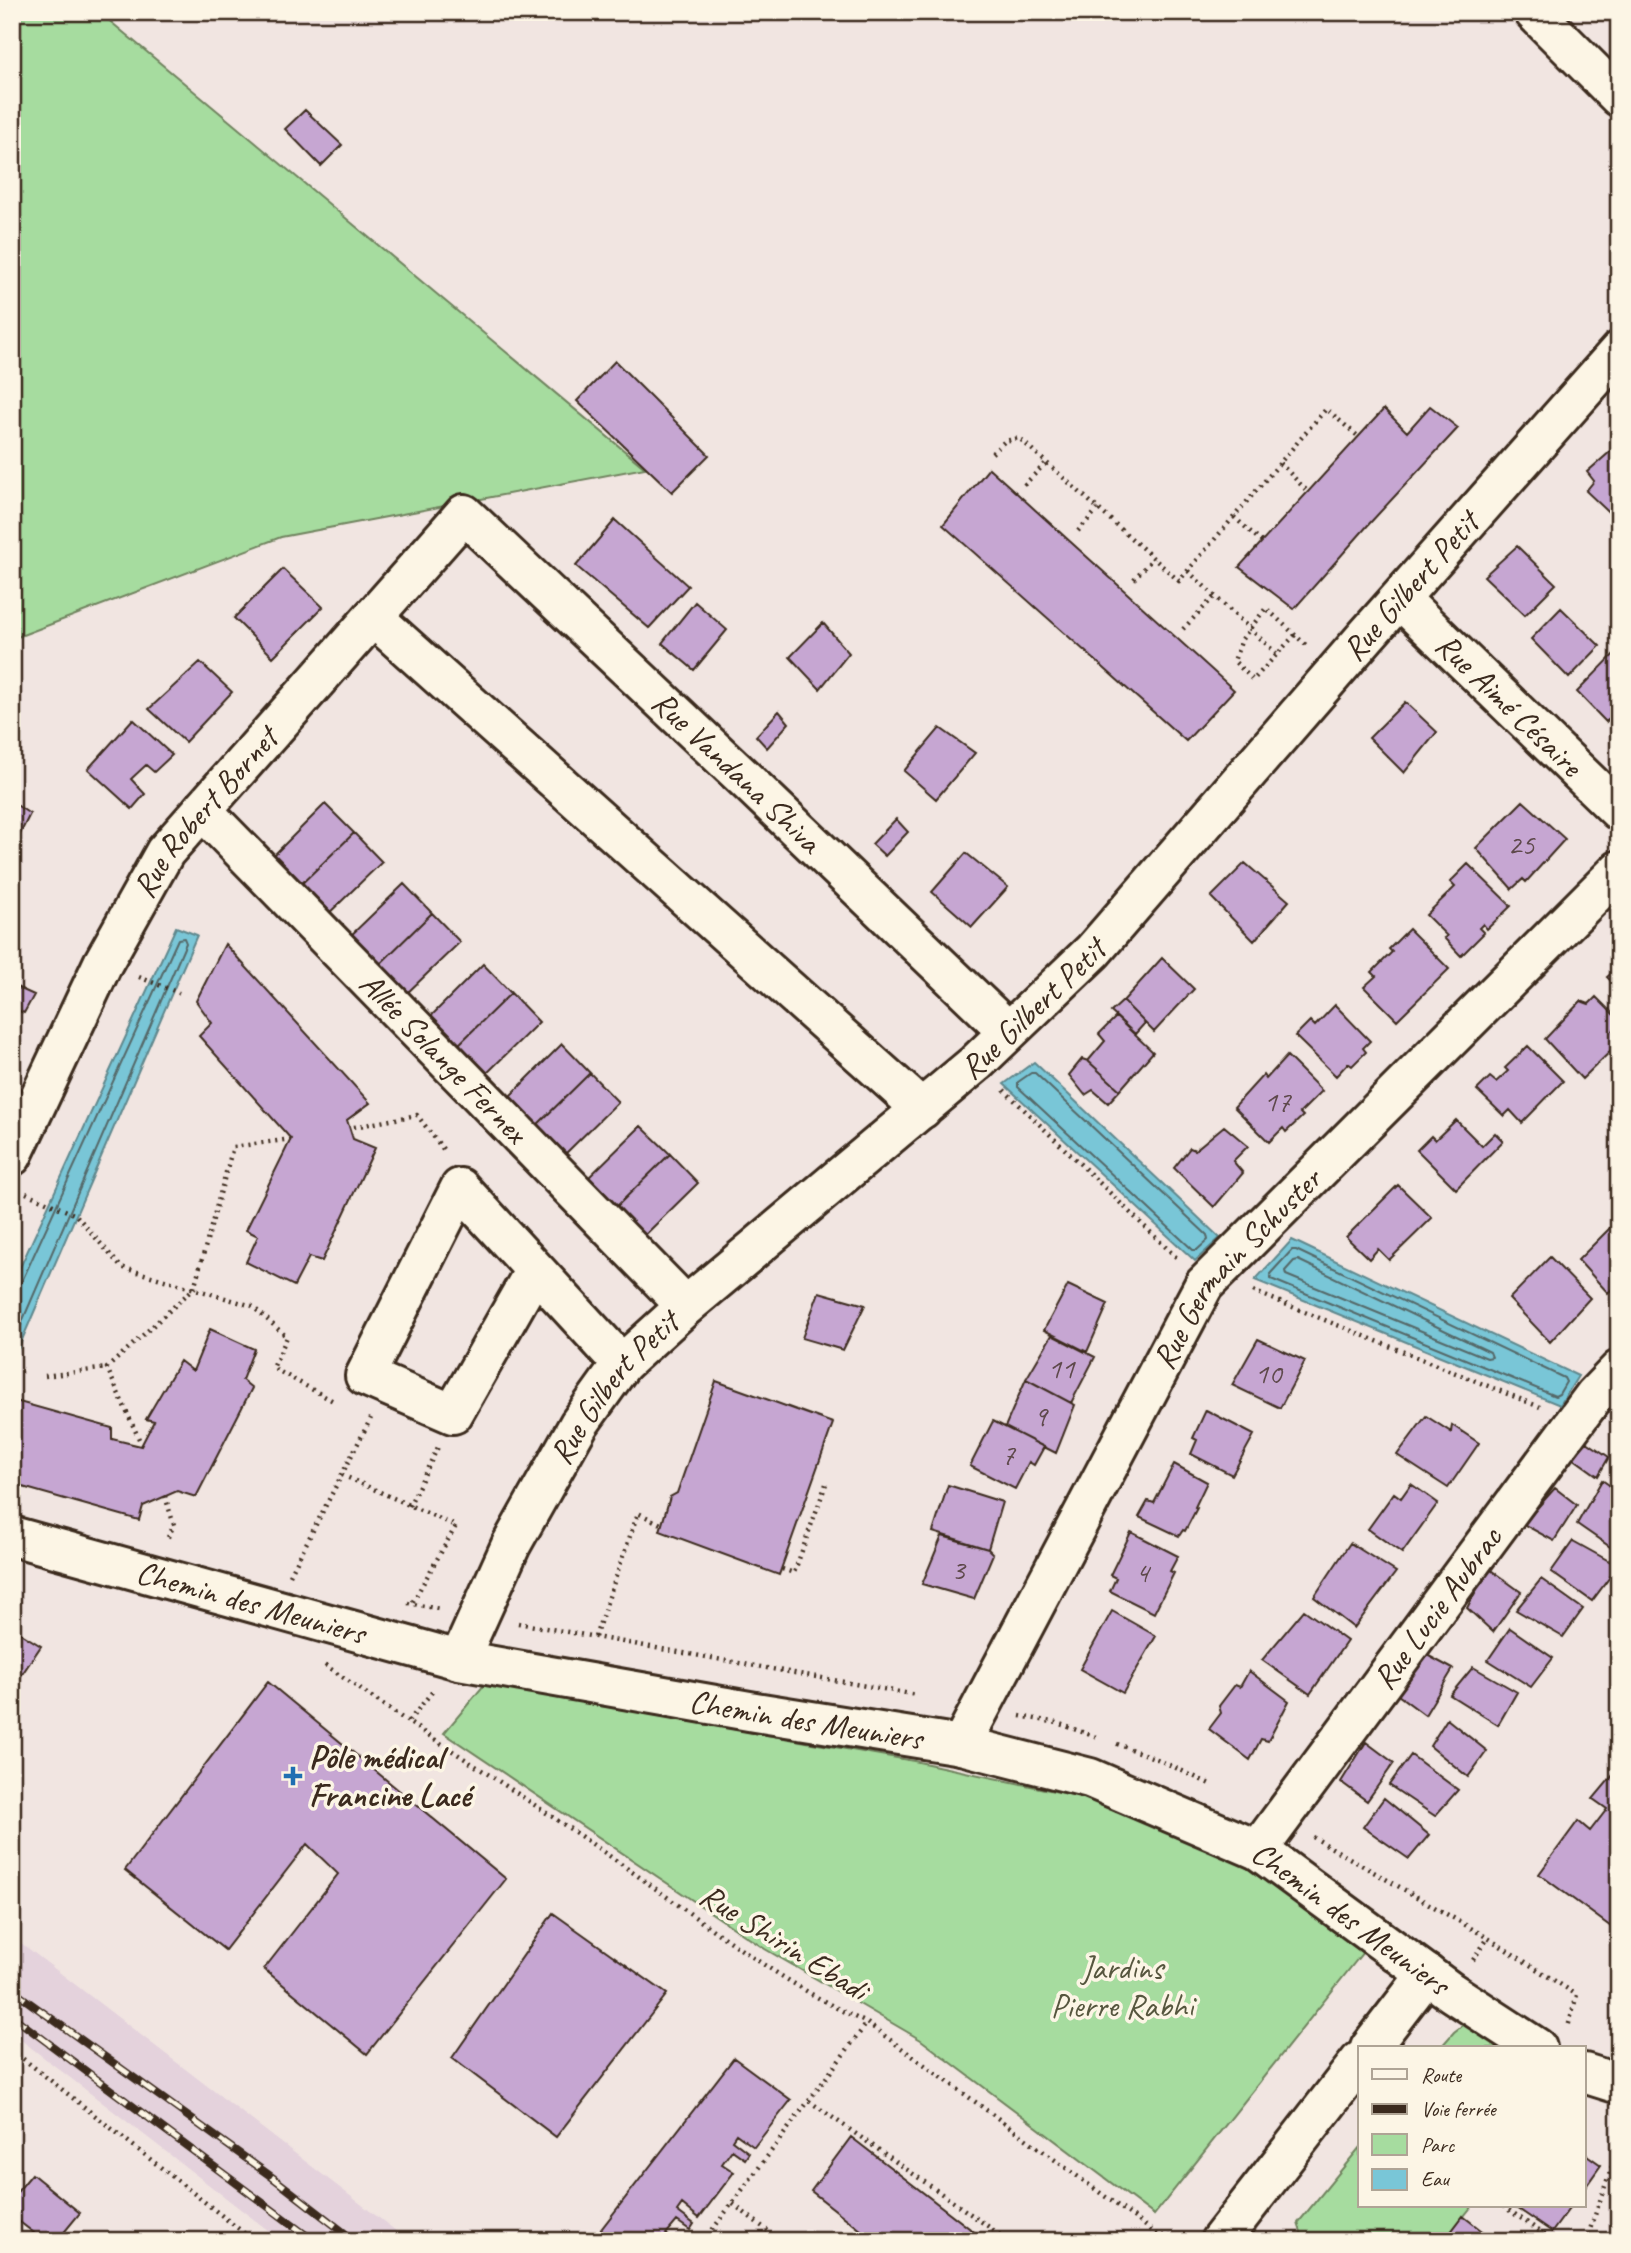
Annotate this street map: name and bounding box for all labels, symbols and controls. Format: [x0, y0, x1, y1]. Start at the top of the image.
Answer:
street label: Rue Gilbert Petit [1333, 500, 1490, 670]
street label: Rue Aimé Césaire [1427, 624, 1593, 787]
street label: Rue Vandana Shiva [643, 681, 832, 864]
street label: Rue Robert Bornet [123, 715, 289, 905]
house number: 25 [1508, 825, 1536, 863]
street label: Rue Gilbert Petit [951, 927, 1118, 1088]
street label: Allée Solange Fernex [351, 963, 538, 1154]
house number: 17 [1264, 1082, 1292, 1120]
street label: Rue Germain Schuster [1142, 1157, 1332, 1376]
street label: Rue Gilbert Petit [540, 1299, 690, 1472]
house number: 11 [1048, 1349, 1076, 1387]
house number: 10 [1255, 1354, 1284, 1392]
house number: 9 [1033, 1397, 1049, 1435]
house number: 7 [1001, 1435, 1016, 1473]
street label: Rue Lucie Aubrac [1363, 1517, 1512, 1698]
house number: 3 [951, 1550, 967, 1588]
street label: Chemin des Meuniers [132, 1551, 373, 1655]
house number: 4 [1135, 1553, 1151, 1591]
street label: Chemin des Meuniers [686, 1680, 928, 1760]
place label: Pôle médical Francine Lacé [309, 1736, 476, 1816]
marker: Pôle médical Francine Lacé [283, 1766, 303, 1786]
street label: Chemin des Meuniers [1243, 1831, 1460, 2006]
street label: Rue Shirin Ebadi [692, 1874, 879, 2012]
park label: Jardins Pierre Rabhi [1051, 1947, 1197, 2027]
legend [1358, 2046, 1586, 2208]
text: Route [1421, 2062, 1462, 2088]
text: Voie ferrée [1421, 2096, 1498, 2122]
text: Parc [1421, 2132, 1456, 2158]
text: Eau [1421, 2166, 1450, 2192]

